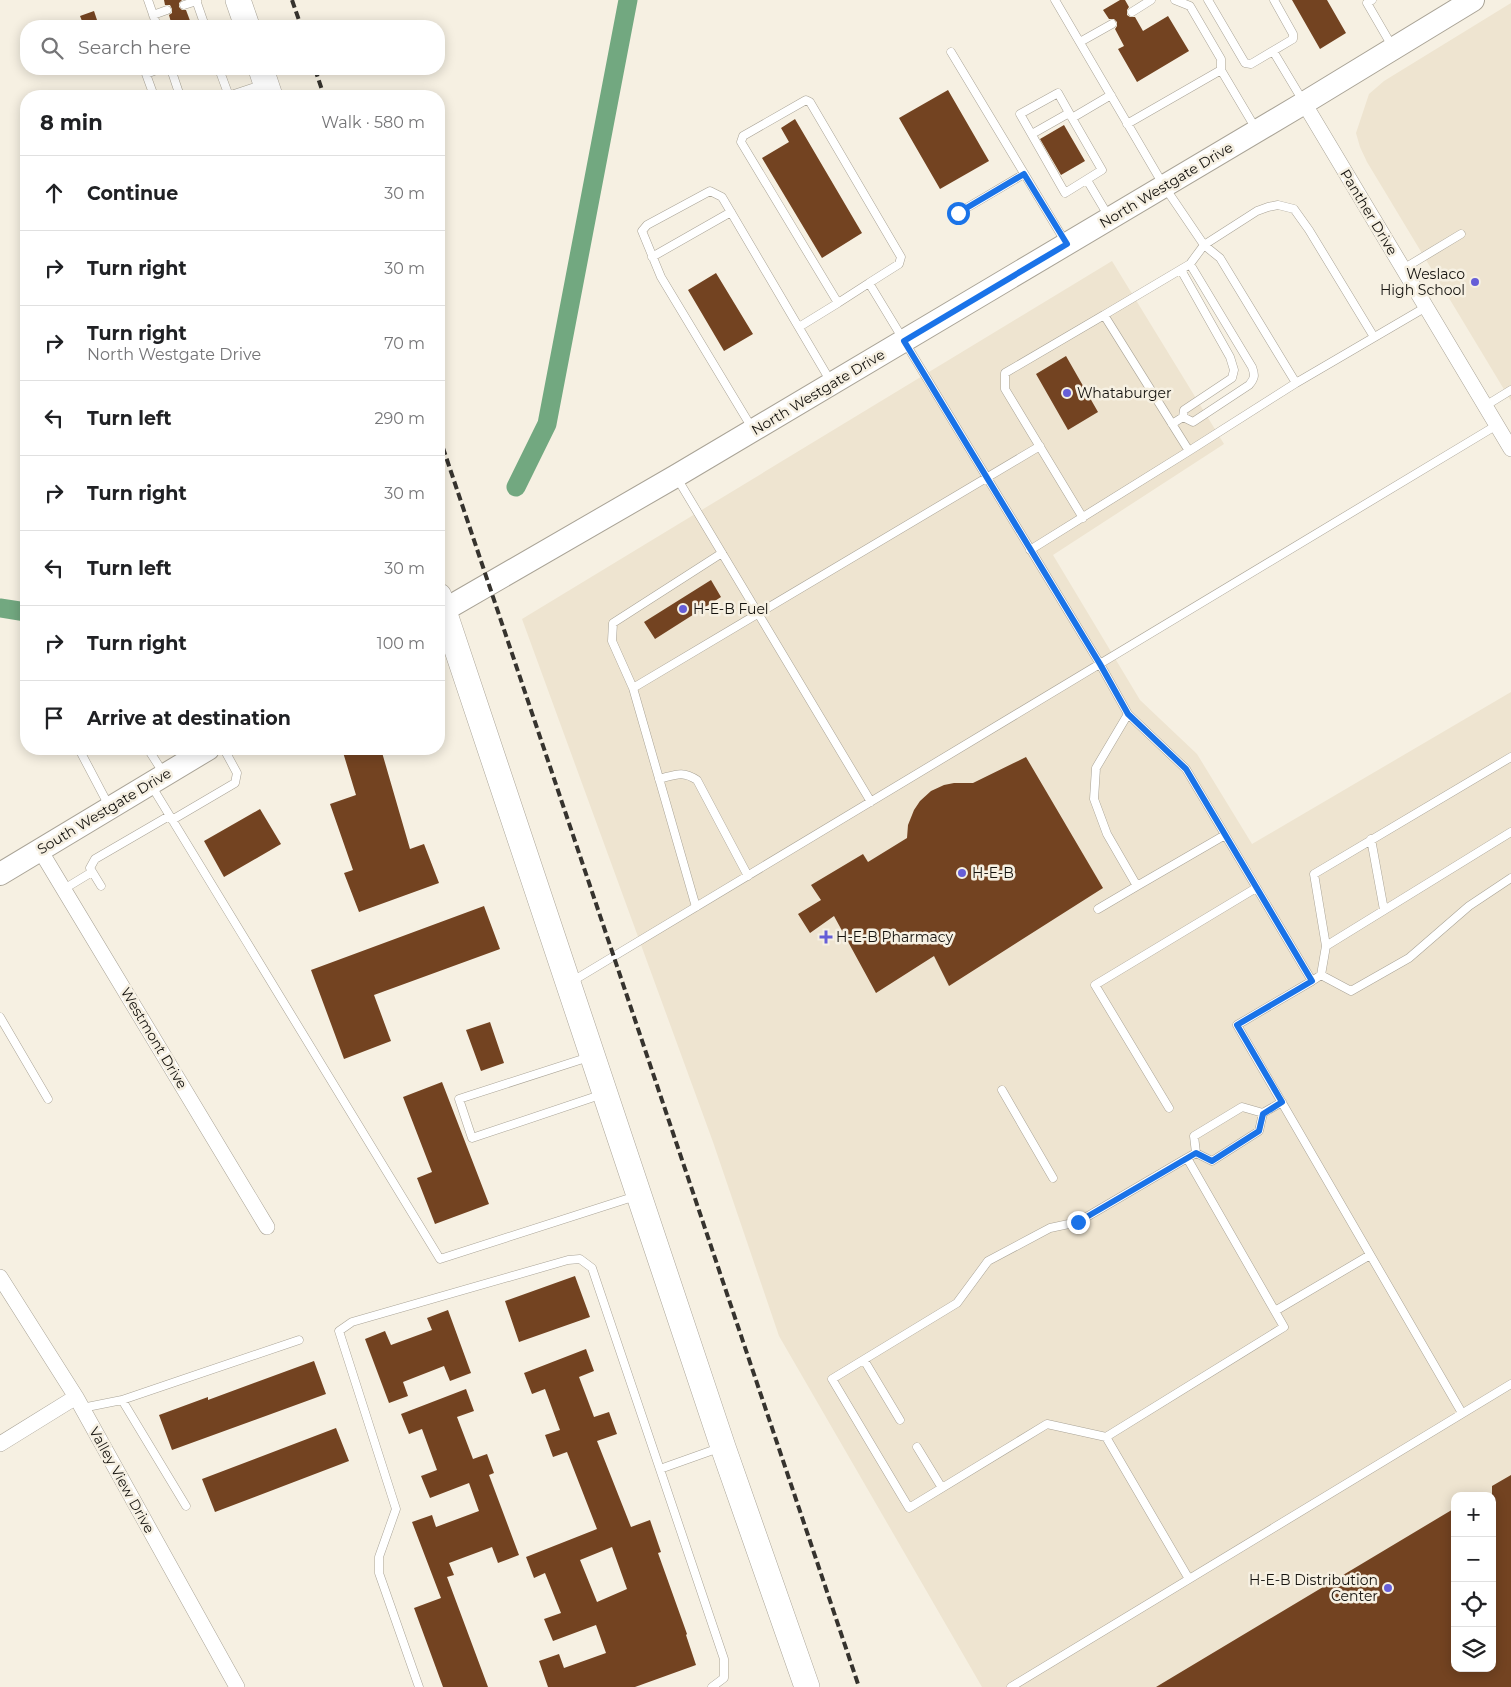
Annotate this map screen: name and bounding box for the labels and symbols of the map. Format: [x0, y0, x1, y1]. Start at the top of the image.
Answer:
street label: North Westgate Drive [1096, 138, 1236, 232]
street label: Panther Drive [1336, 166, 1402, 258]
route start [947, 202, 970, 225]
place label: Weslaco High School [1380, 265, 1465, 299]
marker: Weslaco High School [1469, 276, 1481, 288]
street label: North Westgate Drive [748, 345, 888, 439]
place label: Whataburger [1077, 384, 1172, 402]
marker: Whataburger [1061, 387, 1073, 399]
place label: H-E-B Fuel [693, 600, 769, 618]
marker: H-E-B Fuel [677, 603, 689, 615]
street label: South Westgate Drive [34, 764, 174, 858]
place label: H-E-B [972, 864, 1014, 882]
marker: H-E-B [956, 867, 968, 879]
place label: H-E-B Pharmacy [836, 928, 954, 946]
marker: H-E-B Pharmacy [820, 931, 832, 943]
street label: Westmont Drive [117, 984, 191, 1092]
route end [1067, 1211, 1090, 1234]
street label: Valley View Drive [85, 1424, 159, 1536]
place label: H-E-B Distribution Center [1249, 1571, 1378, 1605]
marker: H-E-B Distribution Center [1382, 1582, 1394, 1594]

